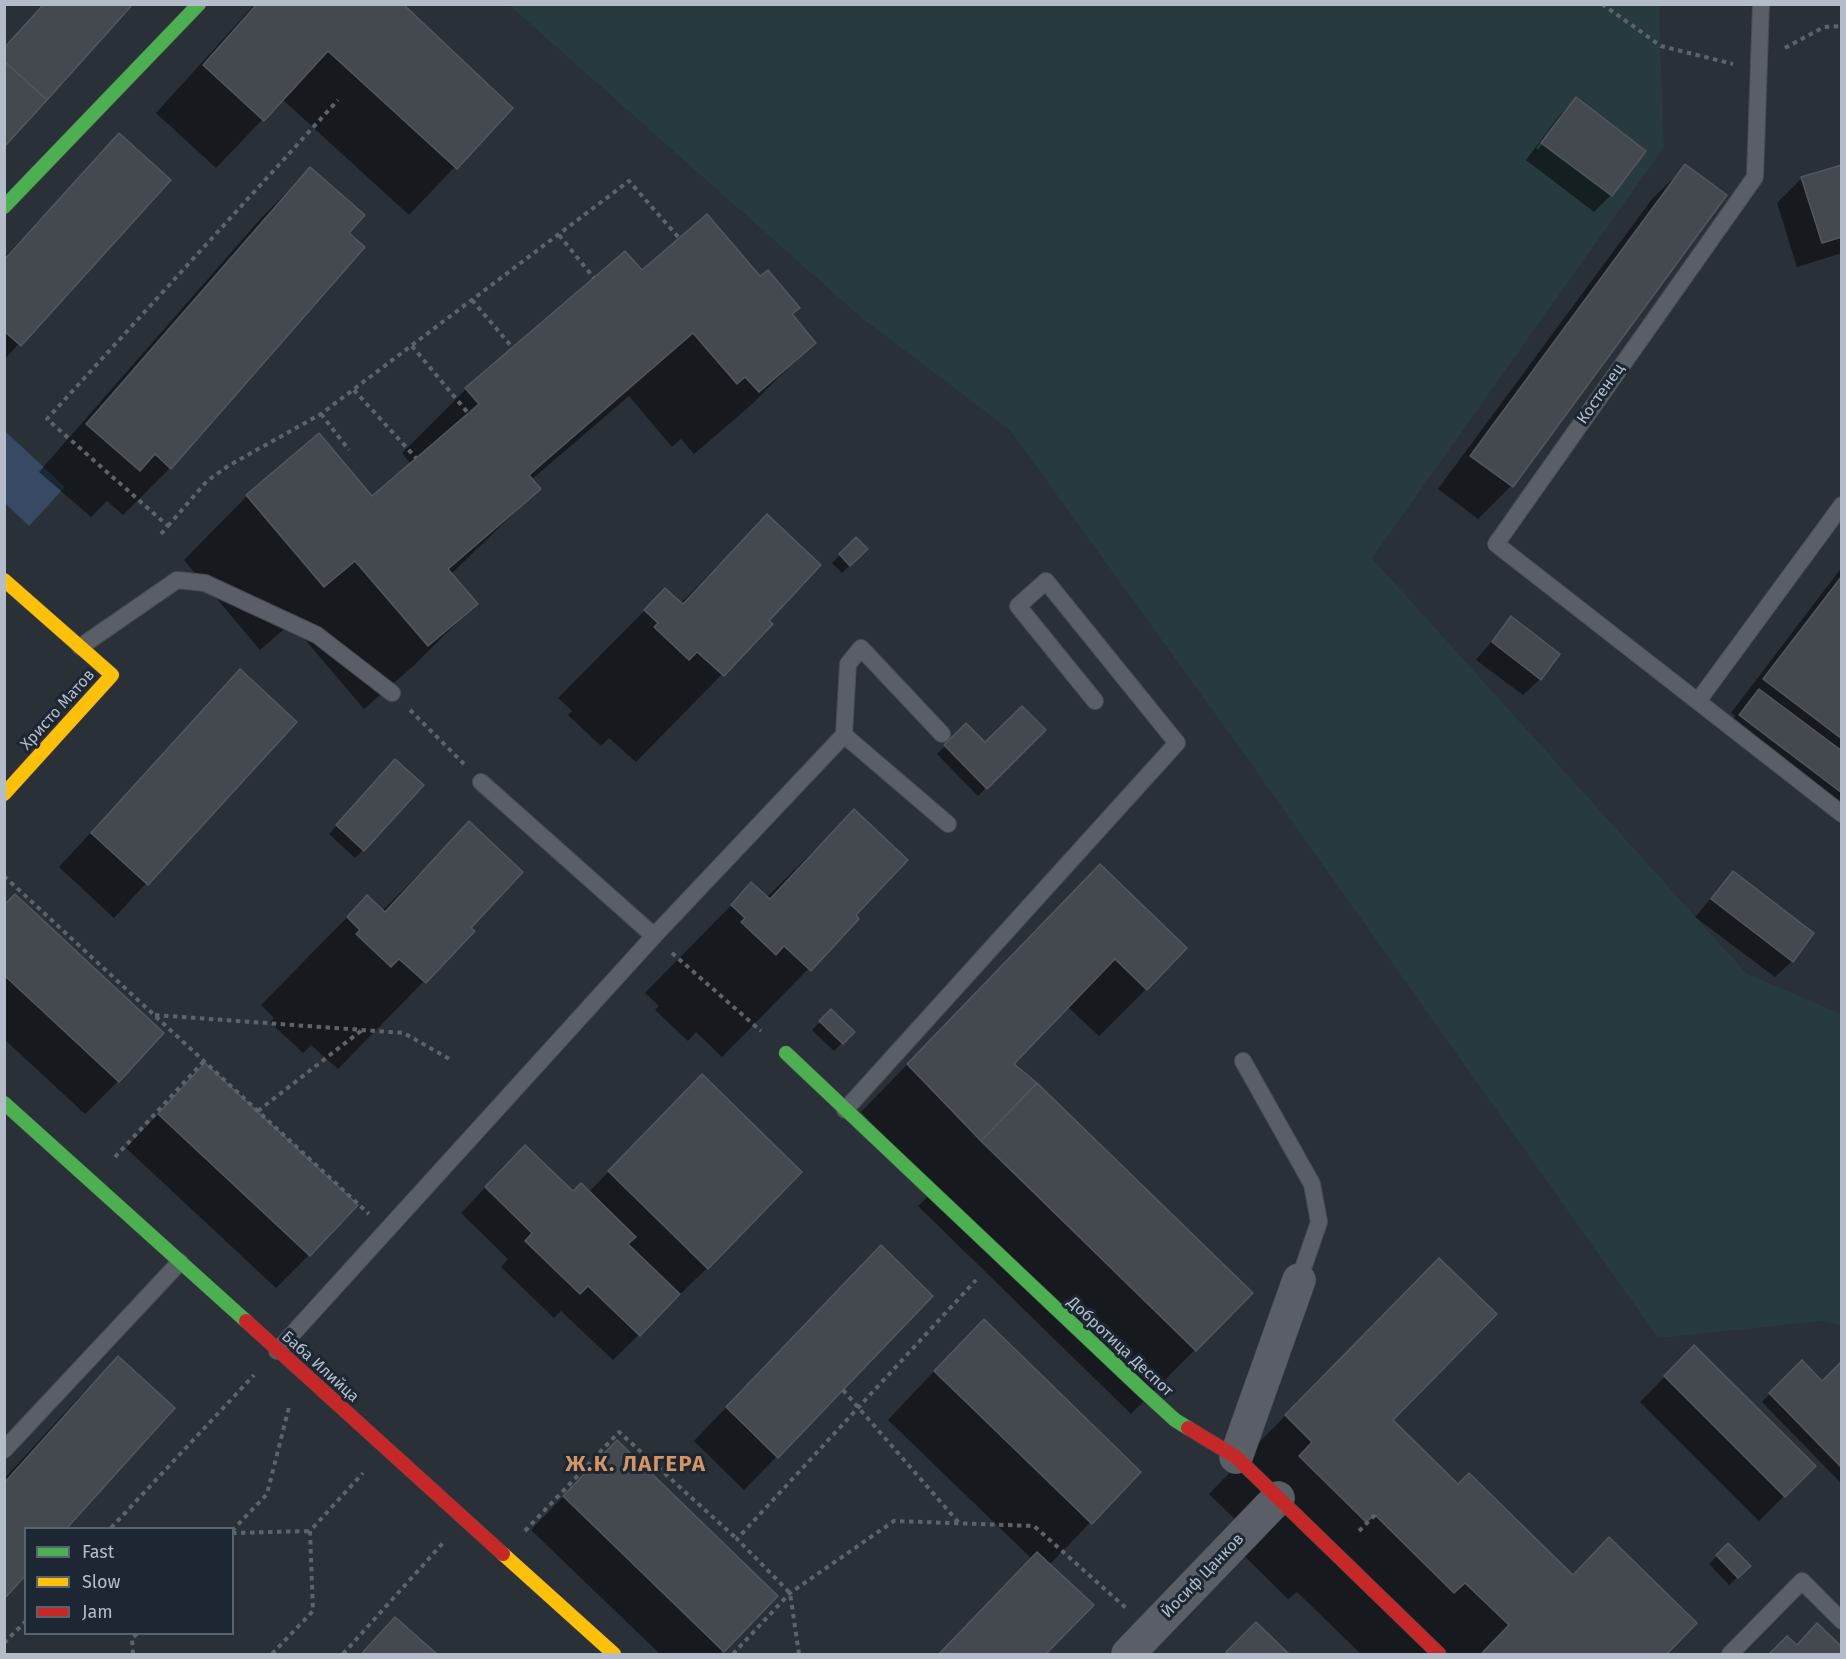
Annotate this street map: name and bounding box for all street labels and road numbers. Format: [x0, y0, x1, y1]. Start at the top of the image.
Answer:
street label: Костенец [1573, 360, 1629, 428]
street label: Христо Матов [17, 666, 99, 754]
street label: Добротица Деспот [1063, 1293, 1177, 1401]
street label: Баба Илийца [277, 1327, 363, 1407]
street label: Йосиф Цанков [1158, 1530, 1248, 1622]

